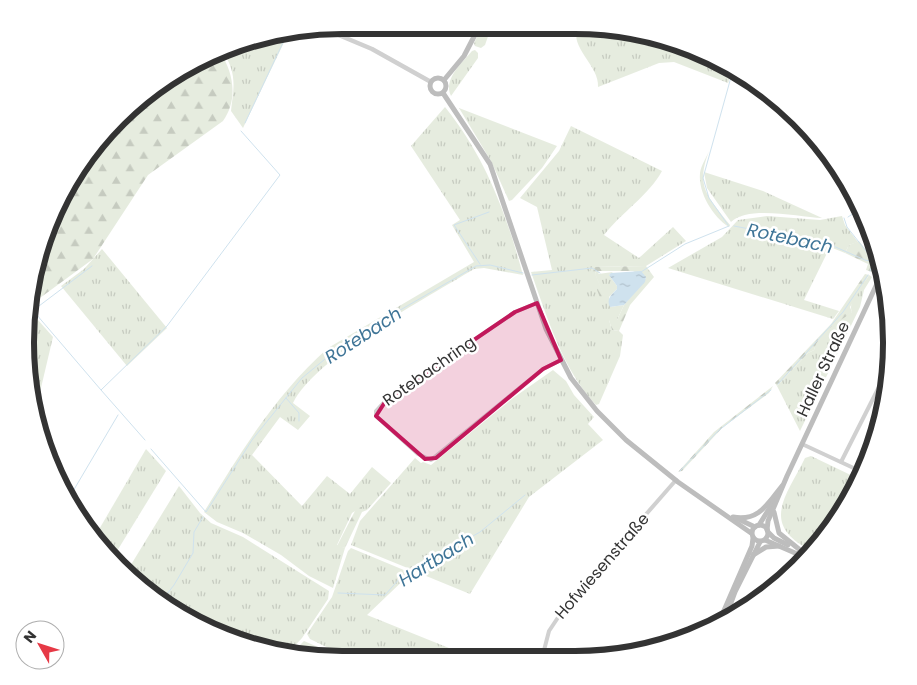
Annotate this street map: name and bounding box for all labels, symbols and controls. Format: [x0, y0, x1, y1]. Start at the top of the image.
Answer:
water label: Rotebach [745, 217, 835, 259]
water label: Rotebach [320, 301, 406, 369]
street label: Haller Straße [791, 318, 855, 420]
street label: Rotebachring [378, 331, 480, 411]
street label: Hofwiesenstraße [549, 508, 655, 624]
water label: Hartbach [393, 526, 479, 592]
north arrow [15, 620, 65, 670]
text: N [19, 626, 41, 647]

